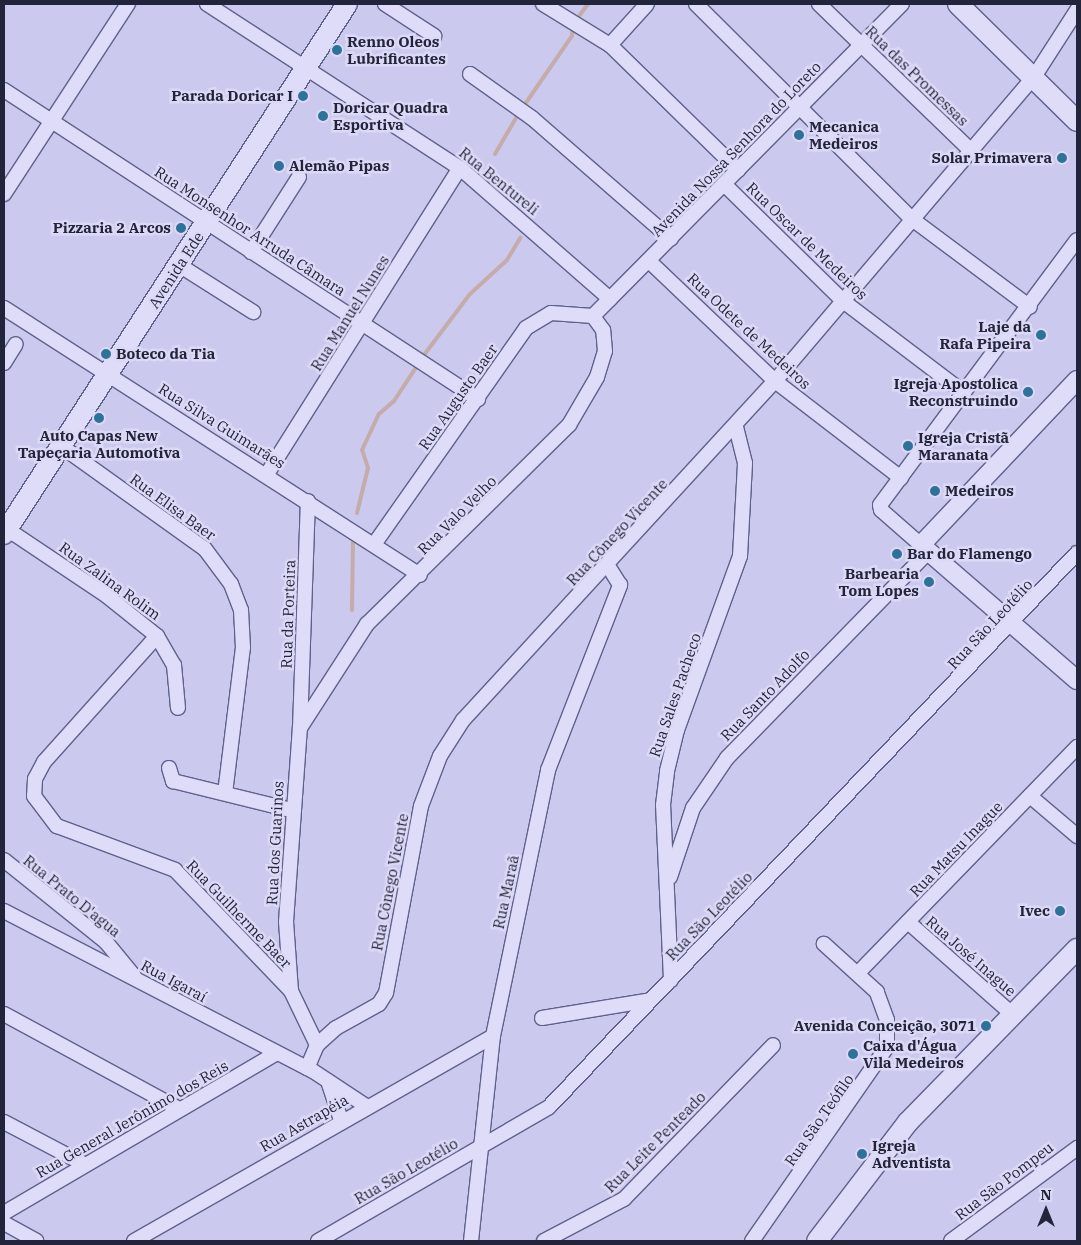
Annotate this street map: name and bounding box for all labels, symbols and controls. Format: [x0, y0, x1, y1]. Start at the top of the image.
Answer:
street label: Rua das Promessas [862, 22, 972, 130]
place label: Renno Oleos Lubrificantes [347, 32, 446, 67]
marker: Renno Oleos Lubrificantes [331, 44, 343, 56]
street label: Avenida Nossa Senhora do Loreto [647, 58, 825, 240]
place label: Parada Doricar I [171, 87, 293, 105]
marker: Parada Doricar I [297, 90, 309, 102]
place label: Doricar Quadra Esportiva [333, 98, 448, 133]
marker: Doricar Quadra Esportiva [317, 110, 329, 122]
place label: Mecanica Medeiros [809, 117, 879, 152]
marker: Mecanica Medeiros [793, 129, 805, 141]
street label: Rua Bentureli [456, 143, 542, 219]
place label: Solar Primavera [931, 149, 1052, 167]
marker: Solar Primavera [1056, 152, 1068, 164]
place label: Alemão Pipas [289, 157, 389, 175]
marker: Alemão Pipas [273, 160, 285, 172]
street label: Rua Monsenhor Arruda Câmara [151, 162, 349, 300]
street label: Rua Oscar de Medeiros [743, 179, 871, 303]
place label: Pizzaria 2 Arcos [53, 219, 171, 237]
marker: Pizzaria 2 Arcos [175, 222, 187, 234]
street label: Avenida Ede [145, 228, 207, 312]
street label: Rua Manuel Nunes [307, 252, 393, 374]
street label: Rua Odete de Medeiros [684, 269, 814, 393]
place label: Laje da Rafa Pipeira [939, 317, 1031, 352]
marker: Laje da Rafa Pipeira [1035, 329, 1047, 341]
street label: Rua Augusto Baer [415, 341, 501, 453]
place label: Boteco da Tia [116, 345, 215, 363]
marker: Boteco da Tia [100, 348, 112, 360]
place label: Igreja Apostolica Reconstruindo [894, 374, 1018, 409]
street label: Rua Silva Guimarães [155, 380, 289, 472]
marker: Igreja Apostolica Reconstruindo [1022, 386, 1034, 398]
marker: Auto Capas New Tapeçaria Automotiva [93, 412, 105, 424]
place label: Auto Capas New Tapeçaria Automotiva [18, 426, 180, 461]
place label: Igreja Cristã Maranata [918, 428, 1009, 463]
marker: Igreja Cristã Maranata [902, 440, 914, 452]
street label: Rua Elisa Baer [127, 470, 219, 544]
street label: Rua Valo Velho [414, 472, 500, 558]
street label: Rua Cônego Vicente [563, 475, 671, 589]
place label: Medeiros [945, 482, 1014, 500]
marker: Medeiros [929, 485, 941, 497]
street label: Rua Zalina Rolim [56, 538, 164, 624]
place label: Bar do Flamengo [907, 545, 1032, 563]
marker: Bar do Flamengo [891, 548, 903, 560]
street label: Rua da Porteira [277, 559, 299, 669]
place label: Barbearia Tom Lopes [839, 564, 919, 599]
street label: Rua São Leotélio [944, 575, 1036, 673]
marker: Barbearia Tom Lopes [923, 576, 935, 588]
street label: Rua Sales Pacheco [645, 631, 705, 759]
street label: Rua Santo Adolfo [717, 645, 813, 745]
street label: Rua dos Guarinos [263, 780, 287, 906]
street label: Rua Matsu Inague [906, 797, 1006, 901]
street label: Rua Cônego Vicente [368, 812, 412, 952]
street label: Rua Prato D'agua [20, 851, 124, 941]
street label: Rua Maraã [489, 853, 523, 931]
street label: Rua Guilherme Baer [183, 856, 295, 972]
street label: Rua São Leotélio [662, 868, 756, 964]
place label: Ivec [1019, 902, 1050, 920]
marker: Ivec [1054, 905, 1066, 917]
street label: Rua José Inague [922, 912, 1020, 1000]
street label: Rua Igaraí [138, 956, 210, 1006]
place label: Avenida Conceição, 3071 [794, 1017, 976, 1035]
marker: Avenida Conceição, 3071 [980, 1020, 992, 1032]
place label: Caixa d'Água Vila Medeiros [863, 1036, 964, 1071]
marker: Caixa d'Água Vila Medeiros [847, 1048, 859, 1060]
street label: Rua General Jerônimo dos Reis [33, 1056, 231, 1182]
street label: Rua São Teófilo [781, 1071, 857, 1169]
street label: Rua Leite Penteado [601, 1088, 709, 1196]
street label: Rua Astrapéia [257, 1090, 351, 1156]
street label: Rua São Leotélio [351, 1134, 461, 1208]
place label: Igreja Adventista [872, 1136, 951, 1171]
street label: Rua São Pompeu [951, 1138, 1057, 1224]
marker: Igreja Adventista [856, 1148, 868, 1160]
north arrow [1021, 1185, 1071, 1235]
text: N [1040, 1186, 1052, 1204]

